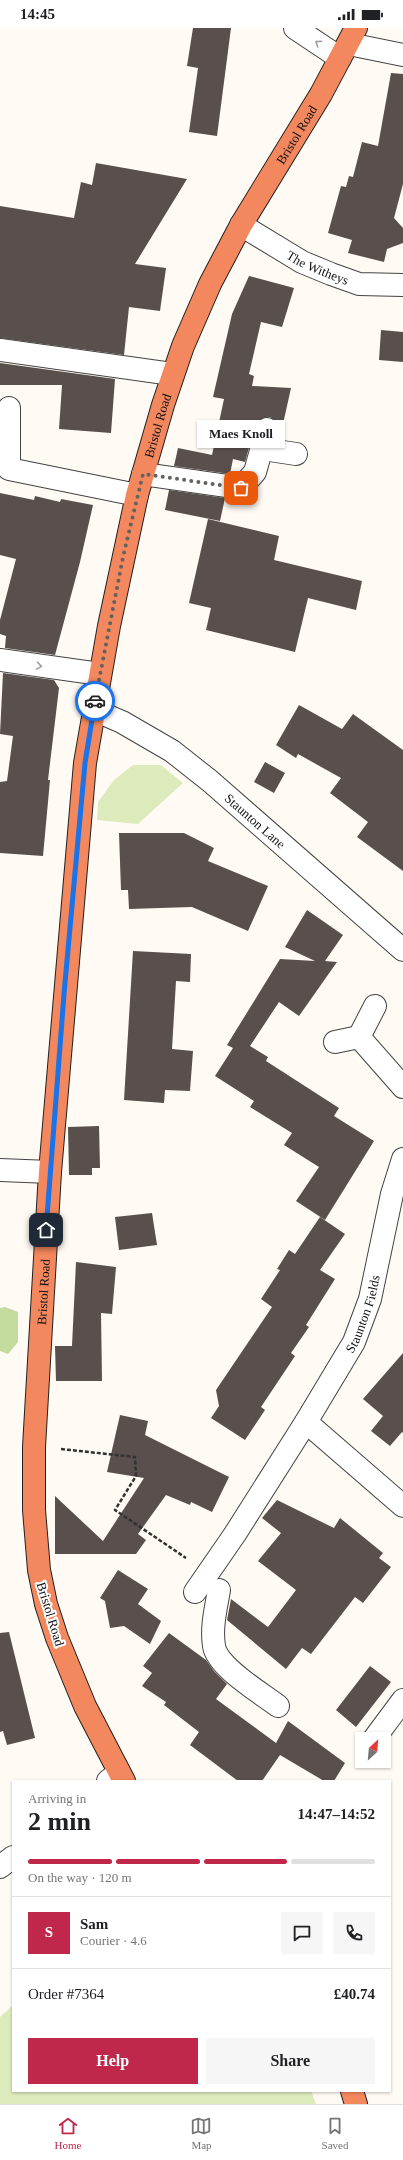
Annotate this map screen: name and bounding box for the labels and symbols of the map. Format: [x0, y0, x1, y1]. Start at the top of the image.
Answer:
one-way arrow [315, 41, 322, 48]
street label: Bristol Road [273, 102, 321, 167]
street label: The Witheys [284, 248, 351, 288]
street label: Bristol Road [141, 391, 174, 460]
callout: Maes Knoll [197, 420, 285, 448]
pin [224, 471, 258, 505]
one-way arrow [35, 661, 42, 670]
courier [75, 681, 115, 721]
street label: Staunton Lane [222, 791, 289, 852]
pin [29, 1213, 63, 1247]
street label: Bristol Road [34, 1258, 53, 1325]
street label: Staunton Fields [342, 1274, 383, 1356]
street label: Bristol Road [34, 1580, 67, 1648]
north arrow [355, 1732, 391, 1768]

